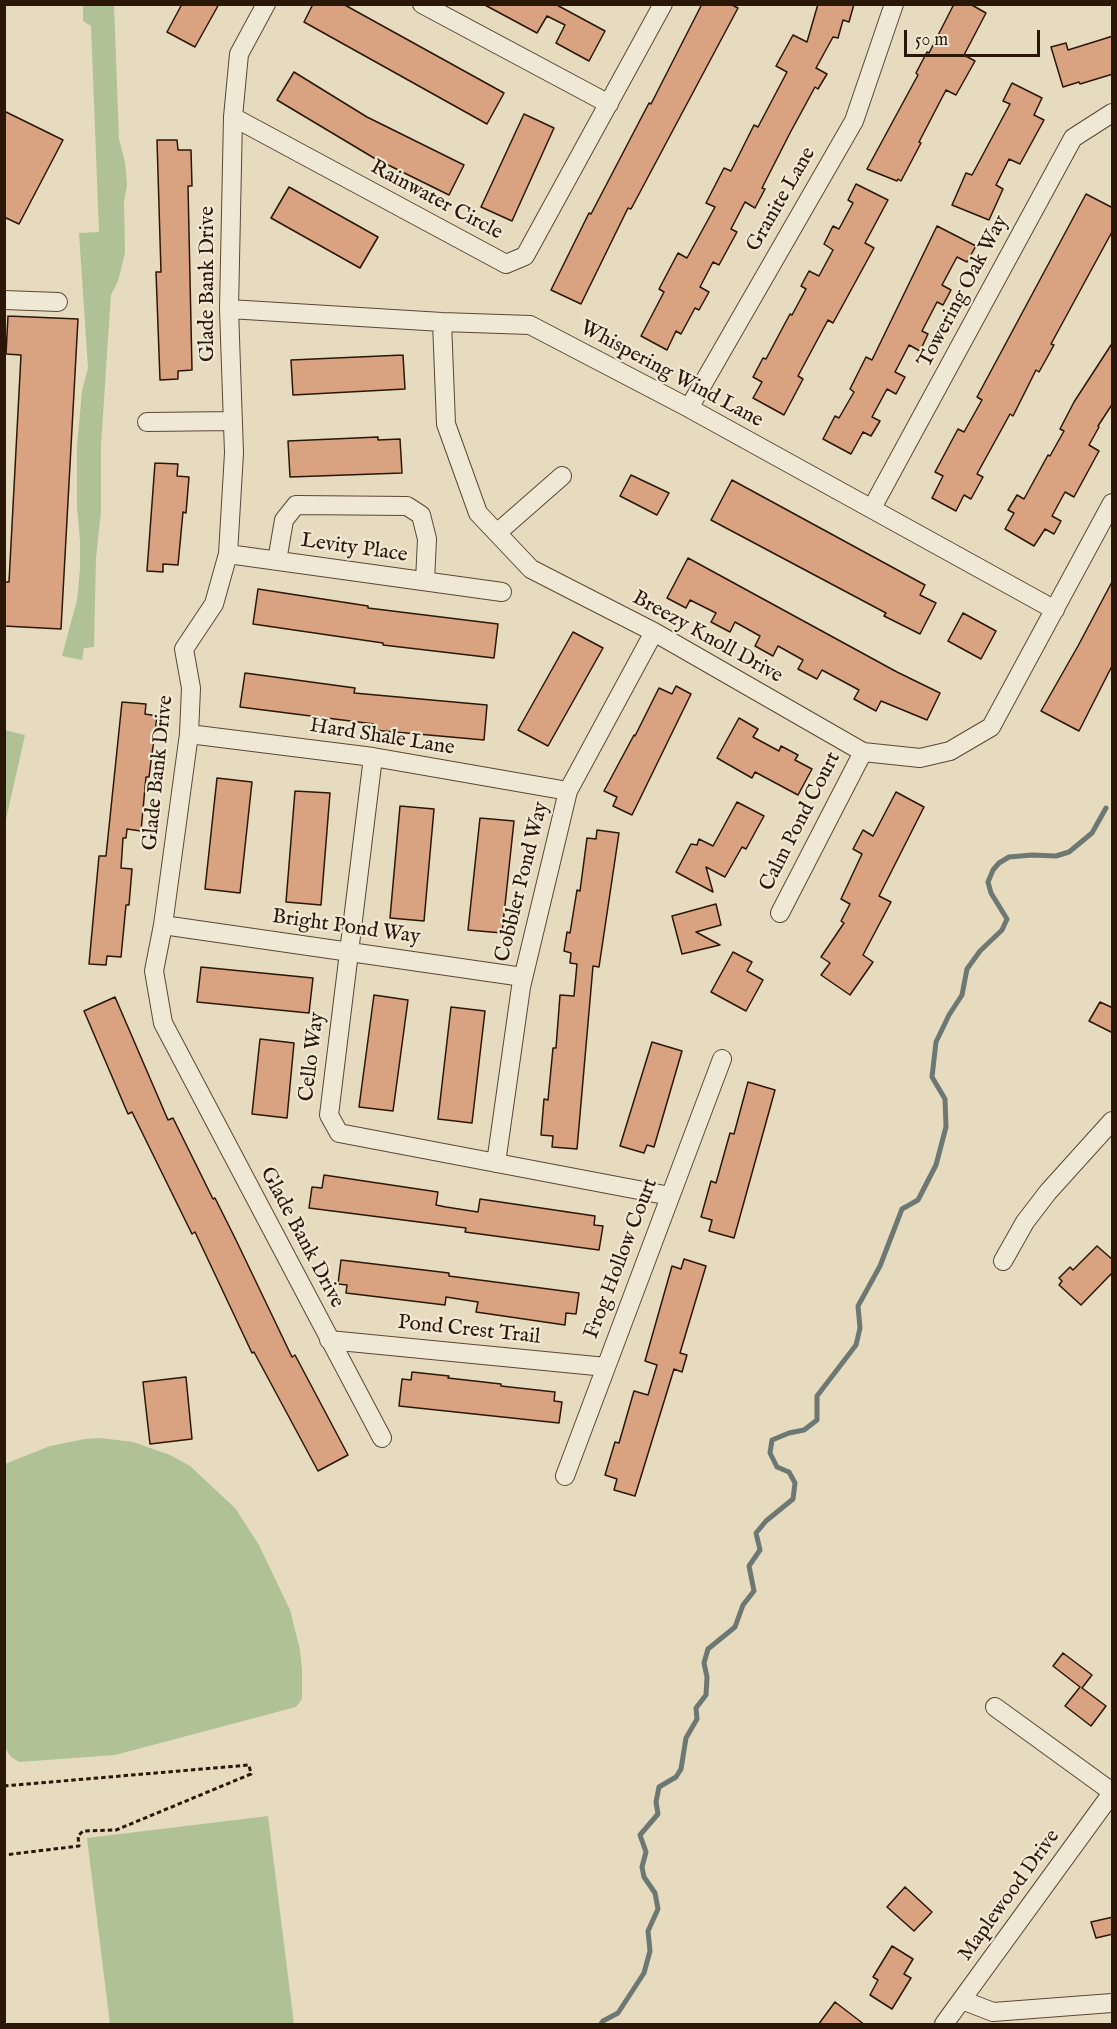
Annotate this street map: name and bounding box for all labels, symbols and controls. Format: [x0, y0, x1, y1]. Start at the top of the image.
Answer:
scale bar [907, 18, 1044, 56]
text: 50 m [915, 29, 948, 52]
street label: Granite Lane [742, 143, 822, 257]
street label: Rainwater Circle [366, 156, 506, 246]
street label: Glade Bank Drive [196, 206, 222, 362]
street label: Towering Oak Way [913, 212, 1015, 372]
street label: Whispering Wind Lane [575, 316, 767, 434]
street label: Levity Place [299, 529, 409, 569]
street label: Breezy Knoll Drive [627, 586, 787, 690]
street label: Glade Bank Drive [138, 694, 180, 852]
street label: Hard Shale Lane [308, 714, 456, 762]
street label: Calm Pond Court [755, 748, 847, 896]
street label: Cobbler Pond Way [491, 799, 555, 965]
street label: Bright Pond Way [270, 905, 422, 951]
street label: Cello Way [295, 1011, 331, 1103]
street label: Glade Bank Drive [253, 1163, 349, 1313]
street label: Frog Hollow Court [580, 1175, 664, 1343]
street label: Pond Crest Trail [396, 1311, 542, 1351]
street label: Maplewood Drive [954, 1825, 1066, 1967]

